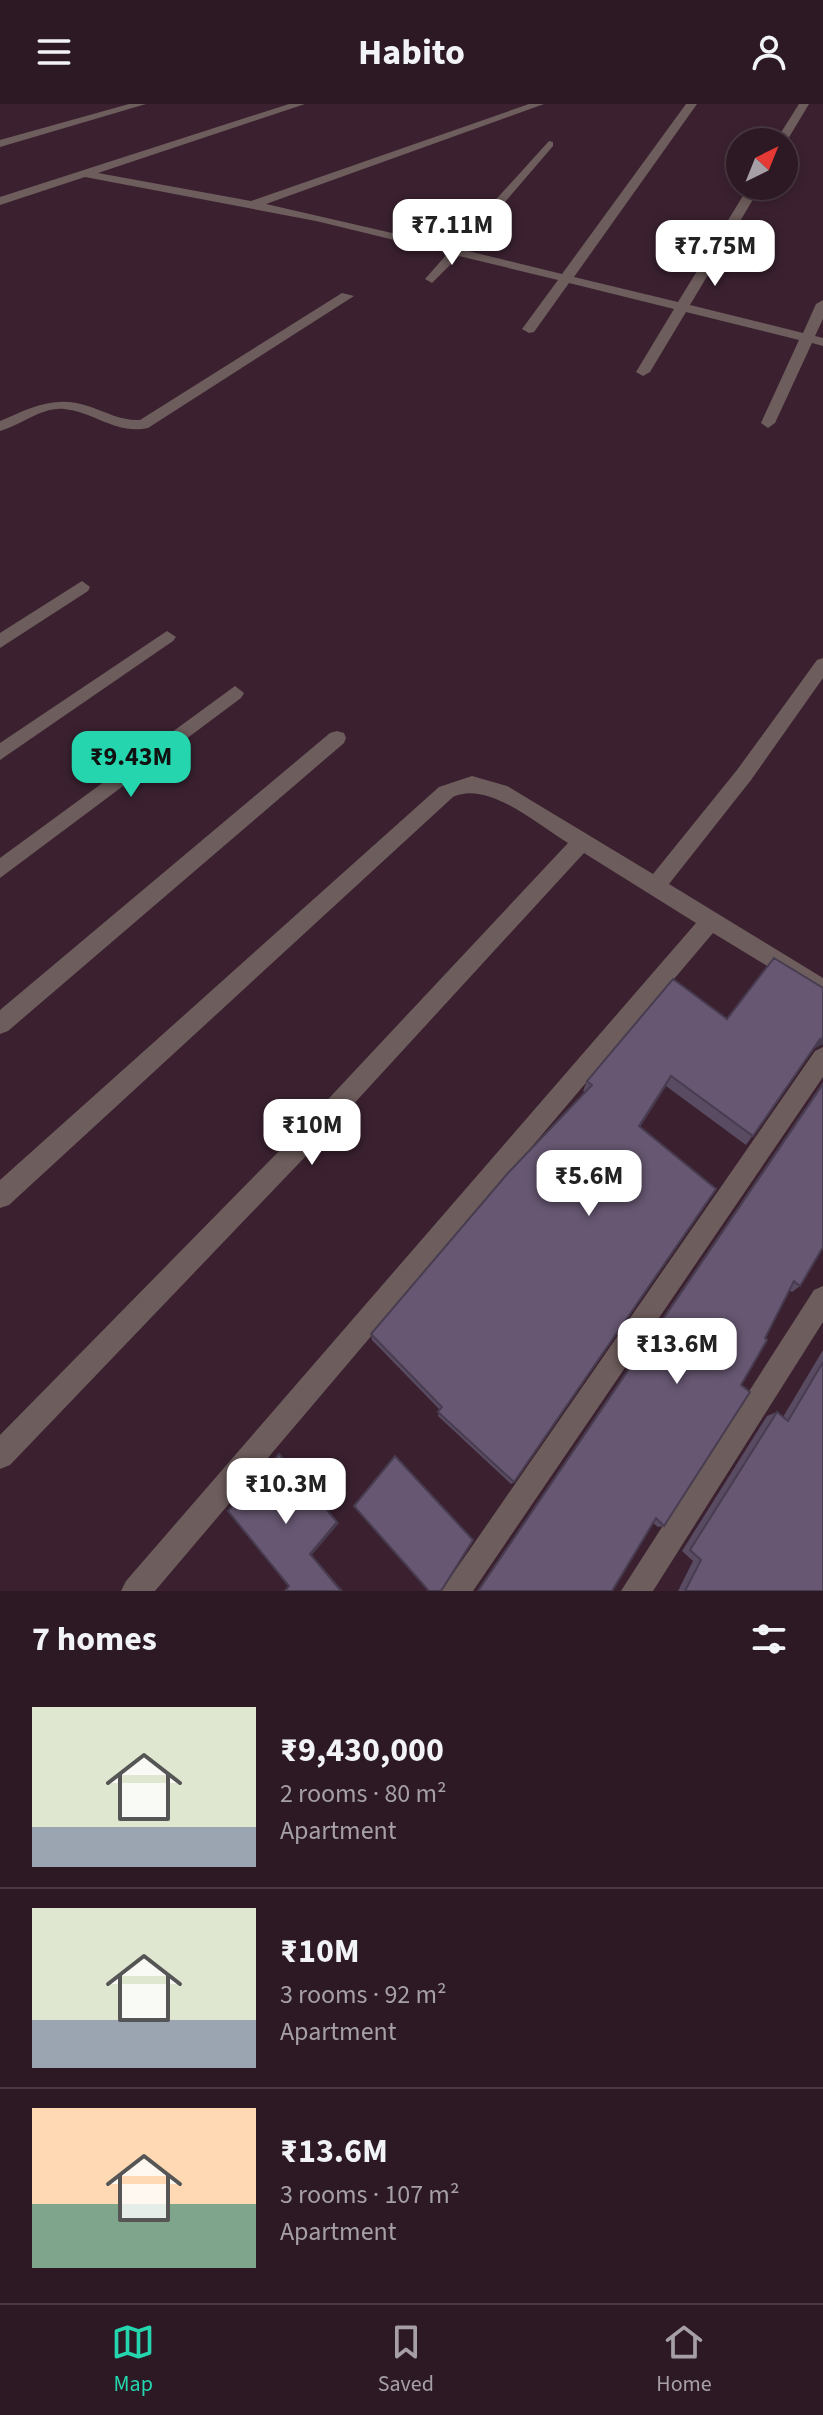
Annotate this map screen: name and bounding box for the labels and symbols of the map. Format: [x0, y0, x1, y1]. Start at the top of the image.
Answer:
north arrow [726, 128, 798, 200]
pin: ₹7.11M [387, 199, 517, 267]
pin: ₹7.75M [650, 220, 780, 288]
pin: ₹9.43M [66, 731, 196, 799]
pin: ₹10M [265, 1099, 359, 1167]
pin: ₹5.6M [533, 1150, 645, 1218]
pin: ₹13.6M [612, 1318, 742, 1386]
pin: ₹10.3M [221, 1458, 351, 1526]

